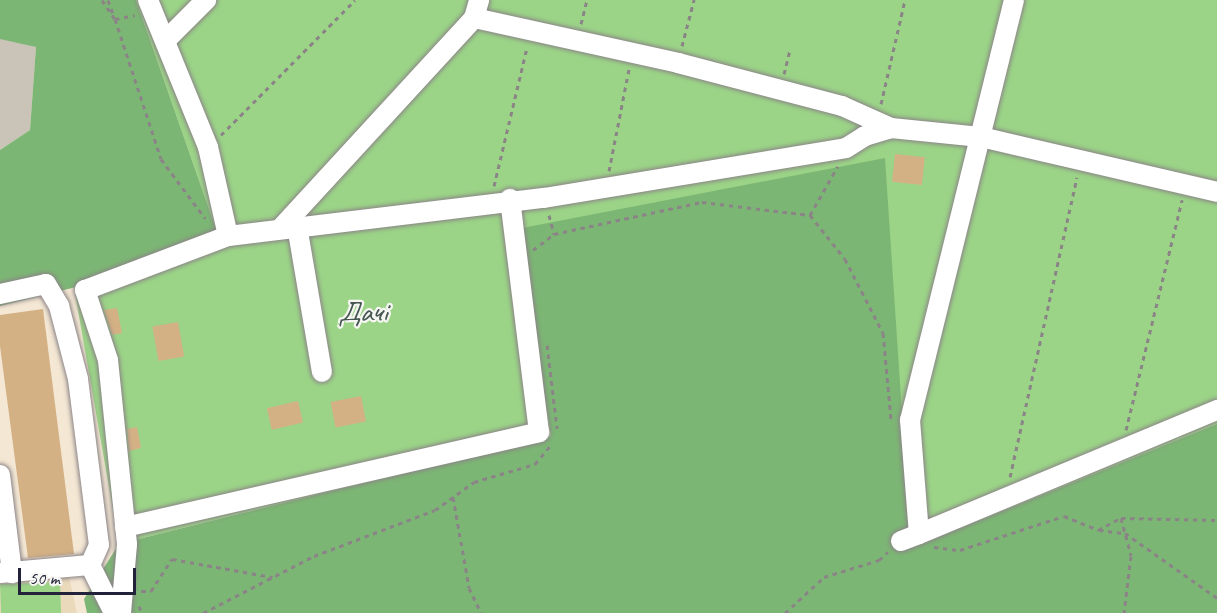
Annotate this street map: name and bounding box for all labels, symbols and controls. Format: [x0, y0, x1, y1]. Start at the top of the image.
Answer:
park label: Дачі [338, 293, 388, 329]
scale bar [21, 556, 140, 594]
text: 50 m [29, 567, 60, 589]

